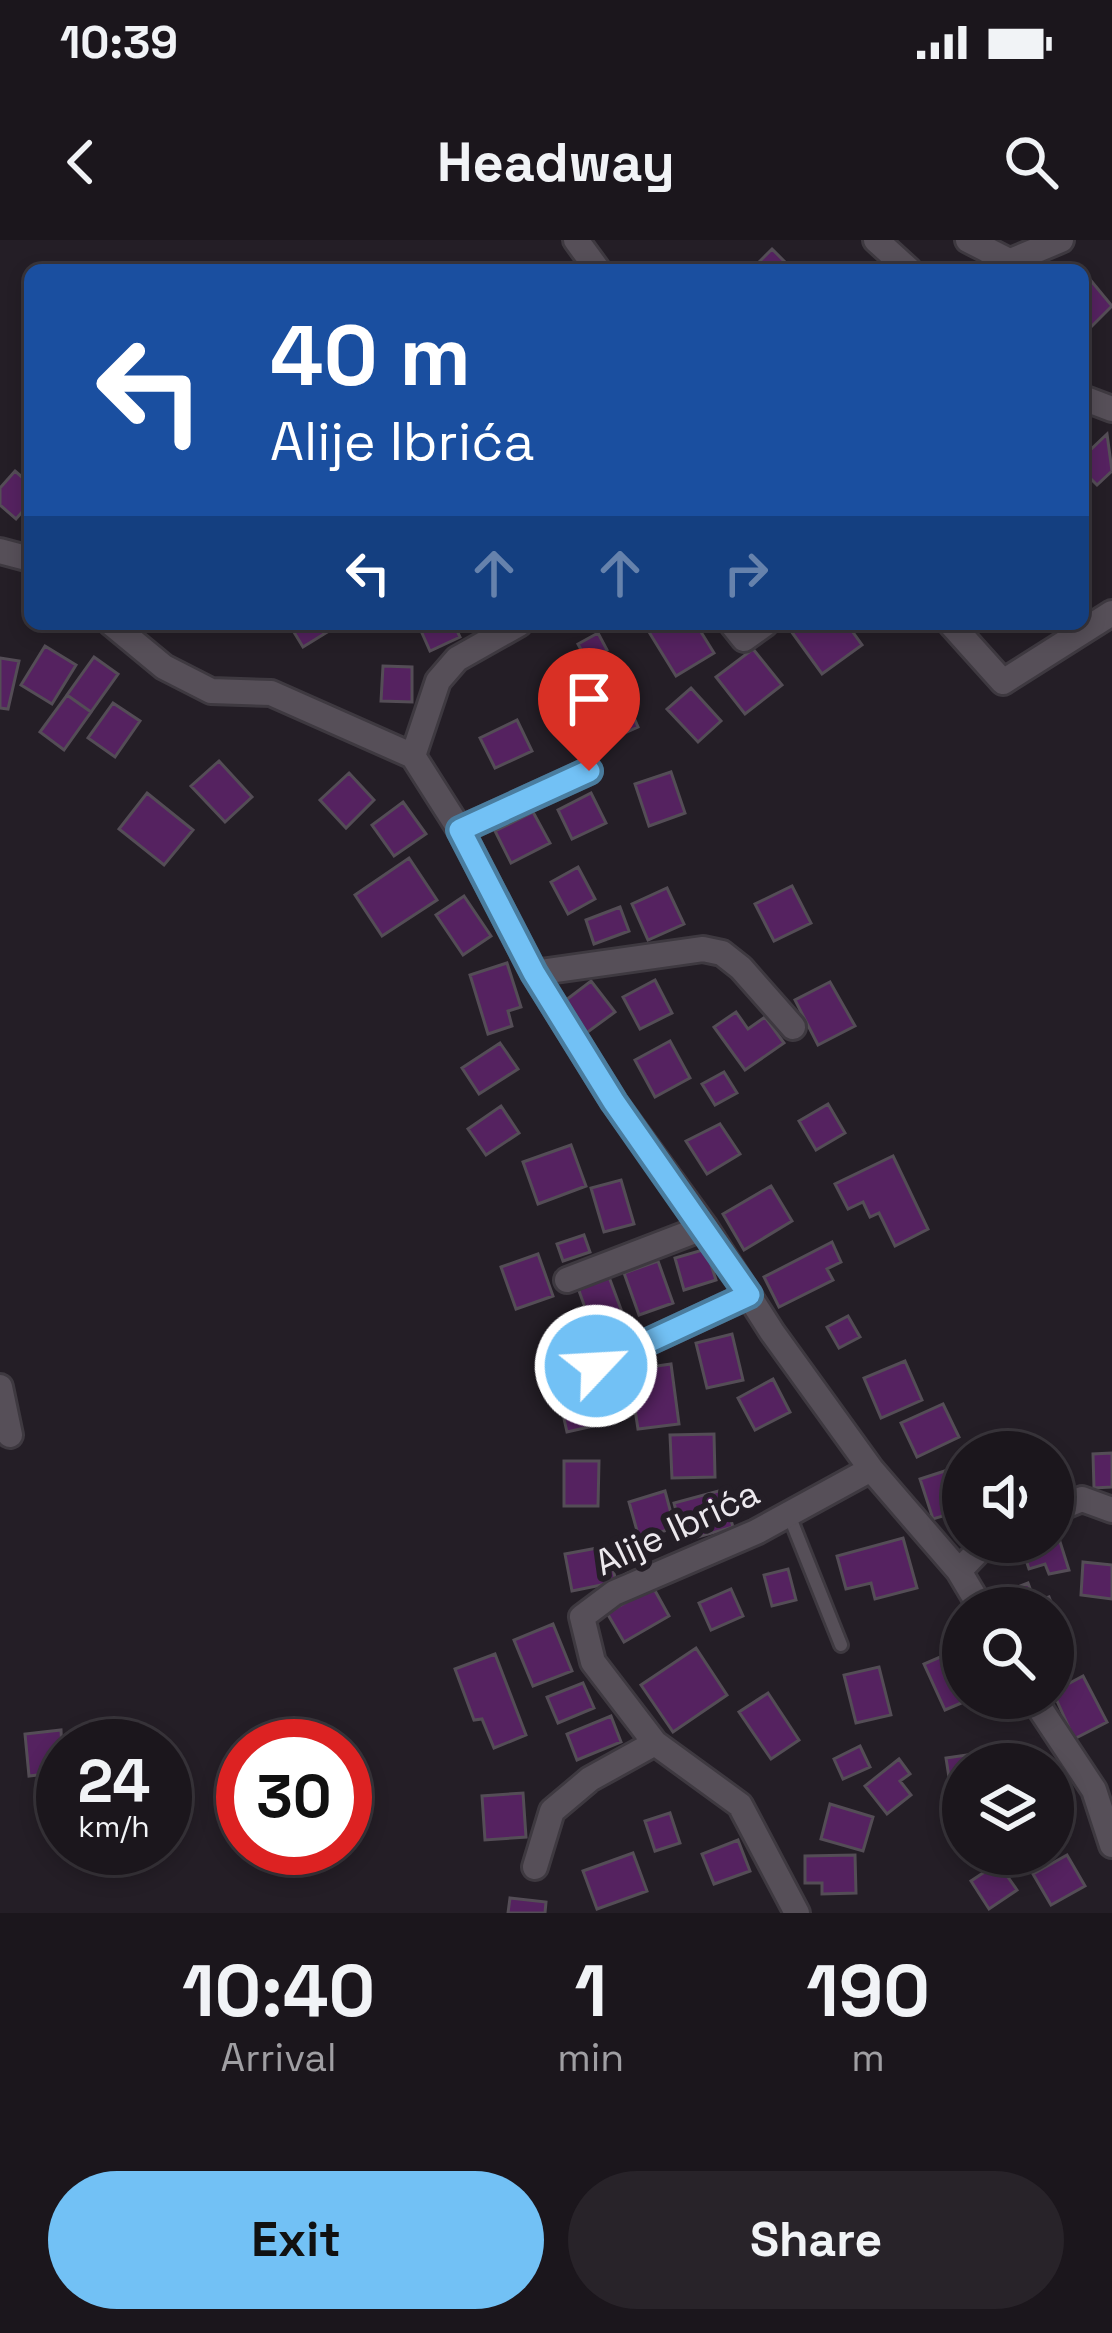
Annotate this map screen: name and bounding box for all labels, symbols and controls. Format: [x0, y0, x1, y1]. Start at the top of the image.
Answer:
text: 10:39 [60, 14, 178, 71]
text: Headway [437, 128, 675, 197]
icon: back [48, 129, 114, 195]
icon: search [998, 129, 1064, 195]
text: 40 m [270, 302, 471, 410]
icon: left [72, 312, 228, 468]
text: Alije Ibrića [270, 407, 535, 476]
icon: left [335, 540, 401, 606]
icon: ahead [461, 540, 527, 606]
icon: ahead [587, 540, 653, 606]
icon: right [713, 540, 779, 606]
pin [538, 648, 640, 771]
icon: arrive [556, 666, 622, 732]
position arrow [533, 1303, 659, 1429]
map controls [942, 1431, 1074, 1875]
button: sound [942, 1431, 1074, 1563]
street label: Alije Ibrića [587, 1470, 767, 1586]
button: search [942, 1587, 1074, 1719]
speed limit sign: 30 [216, 1719, 372, 1875]
text: 24 [78, 1743, 150, 1820]
button: layers [942, 1743, 1074, 1875]
text: km/h [78, 1807, 150, 1846]
text: 10:40 [182, 1945, 375, 2037]
text: 1 [574, 1945, 607, 2037]
text: 190 [806, 1945, 930, 2037]
text: Arrival [221, 2033, 337, 2082]
text: min [557, 2033, 624, 2082]
text: m [851, 2033, 885, 2082]
button: Exit [48, 2171, 544, 2309]
button: Share [568, 2171, 1064, 2309]

